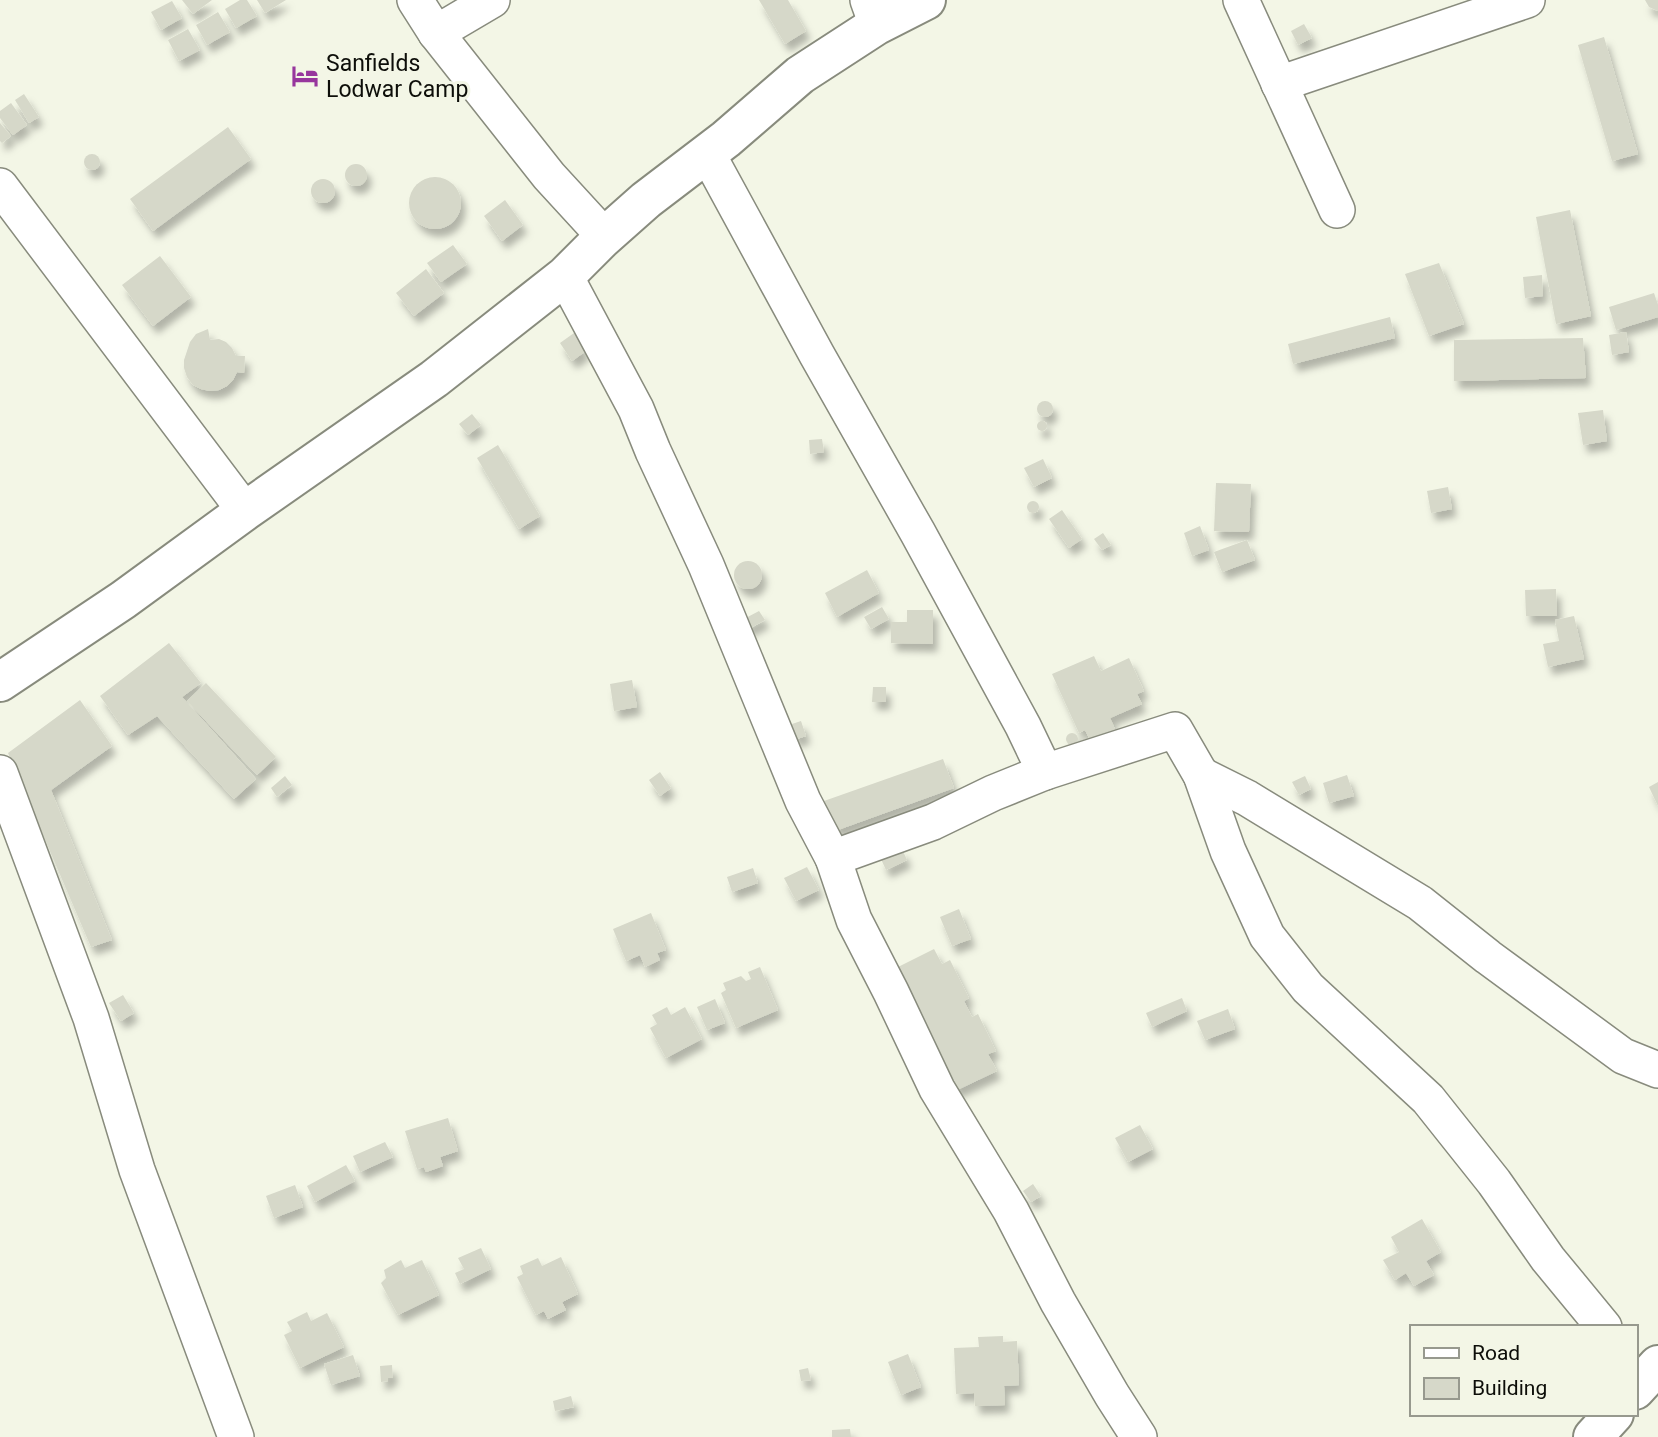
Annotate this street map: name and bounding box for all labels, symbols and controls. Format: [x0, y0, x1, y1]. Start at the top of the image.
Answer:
place label: Sanfields Lodwar Camp [326, 50, 468, 103]
hotel icon: Sanfields Lodwar Camp [290, 61, 320, 91]
legend [1410, 1325, 1637, 1416]
text: Road [1472, 1341, 1520, 1365]
text: Building [1472, 1376, 1547, 1400]

